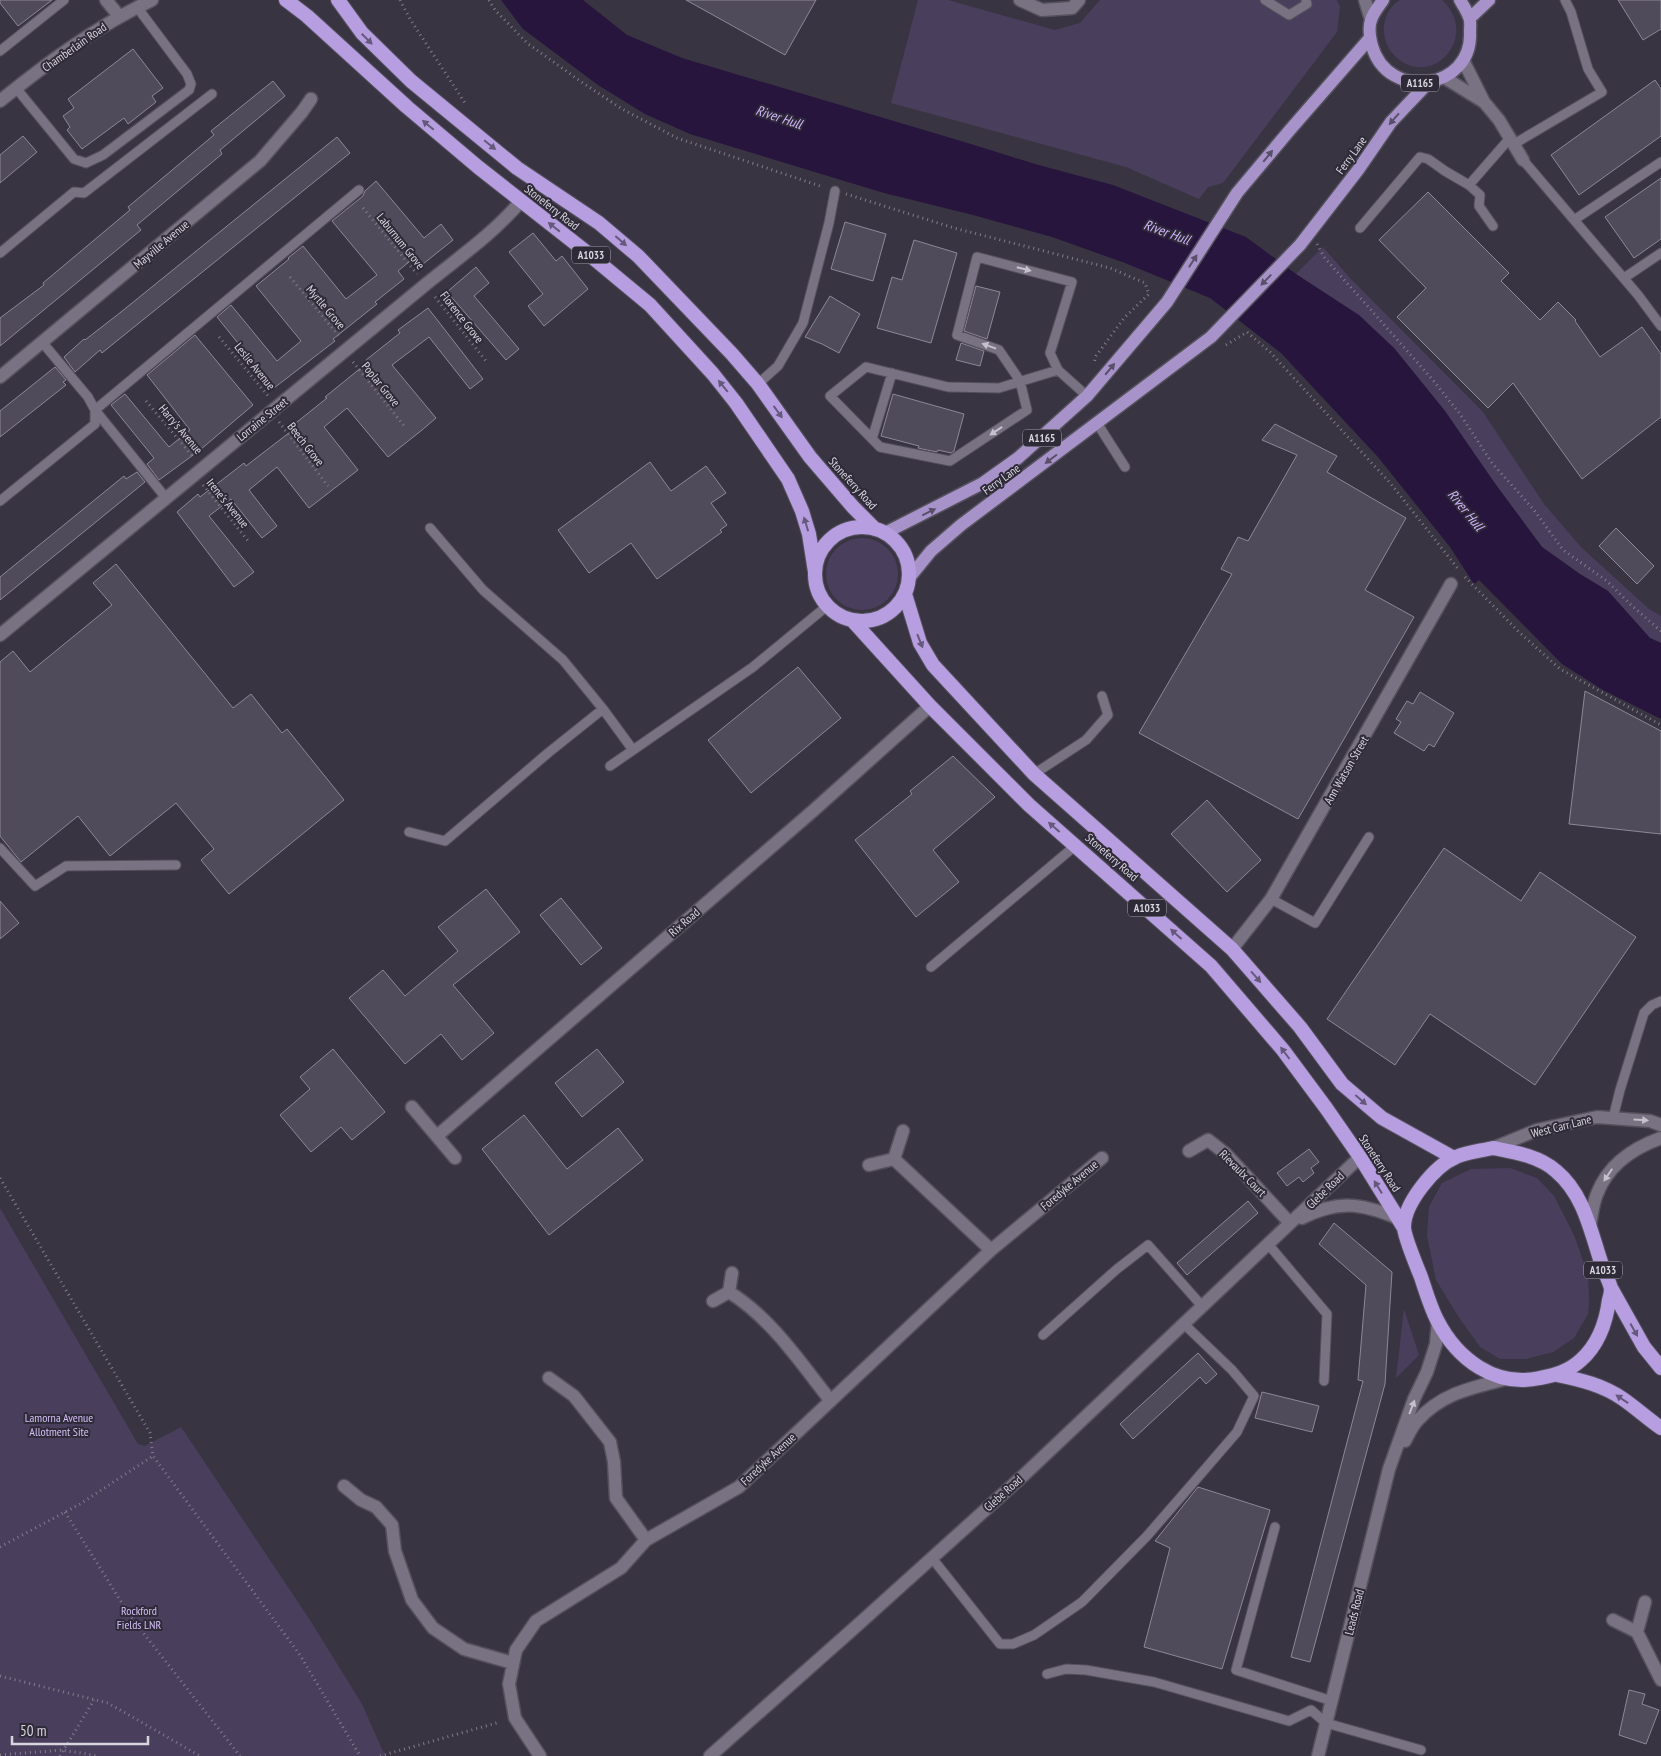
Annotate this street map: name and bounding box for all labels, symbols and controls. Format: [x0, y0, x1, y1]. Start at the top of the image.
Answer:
street label: Chamberlain Road [39, 19, 109, 75]
one-way arrow [361, 33, 373, 45]
road number: A1165 [1401, 75, 1439, 92]
water label: River Hull [753, 101, 806, 133]
one-way arrow [1389, 112, 1400, 125]
one-way arrow [422, 119, 434, 131]
street label: Ferry Lane [1332, 133, 1370, 177]
one-way arrow [483, 140, 496, 151]
one-way arrow [1263, 150, 1274, 163]
street label: Stoneferry Road [522, 181, 582, 233]
street label: Laburnum Grove [374, 210, 428, 272]
water label: River Hull [1141, 215, 1194, 249]
street label: Mayville Avenue [130, 217, 192, 271]
one-way arrow [547, 222, 561, 232]
one-way arrow [614, 236, 627, 247]
road number: A1033 [572, 246, 610, 264]
one-way arrow [1189, 255, 1198, 268]
one-way arrow [1017, 266, 1032, 274]
one-way arrow [1260, 274, 1272, 286]
street label: Myrtle Grove [303, 282, 349, 332]
street label: Florence Grove [437, 288, 487, 346]
street label: Leslie Avenue [231, 339, 279, 393]
one-way arrow [981, 342, 996, 350]
street label: Poplar Grove [359, 359, 403, 409]
one-way arrow [1104, 364, 1116, 376]
one-way arrow [717, 380, 728, 393]
street label: Lorraine Street [233, 393, 291, 444]
street label: Harry's Avenue [156, 401, 206, 457]
one-way arrow [773, 405, 783, 419]
street label: Beech Grove [284, 419, 328, 469]
one-way arrow [989, 426, 1003, 435]
road number: A1165 [1023, 429, 1061, 446]
street label: Stoneferry Road [826, 454, 880, 512]
one-way arrow [1044, 454, 1058, 464]
street label: Ferry Lane [979, 460, 1023, 498]
street label: Irene's Avenue [204, 475, 253, 531]
water label: River Hull [1444, 486, 1489, 536]
one-way arrow [922, 508, 936, 516]
one-way arrow [801, 517, 809, 532]
one-way arrow [916, 634, 924, 648]
street label: Ann Watson Street [1320, 733, 1372, 807]
one-way arrow [1047, 821, 1060, 832]
street label: Stoneferry Road [1082, 830, 1142, 884]
road number: A1033 [1128, 900, 1166, 916]
street label: Rix Road [665, 905, 703, 939]
one-way arrow [1169, 928, 1182, 939]
one-way arrow [1250, 970, 1262, 982]
one-way arrow [1280, 1047, 1291, 1060]
one-way arrow [1355, 1094, 1367, 1106]
street label: West Carr Lane [1529, 1111, 1593, 1141]
one-way arrow [1633, 1117, 1649, 1125]
street label: Stoneferry Road [1356, 1131, 1404, 1195]
street label: Rievaulx Court [1216, 1146, 1270, 1200]
street label: Foredyke Avenue [1037, 1157, 1101, 1213]
street label: Glebe Road [1303, 1168, 1347, 1212]
one-way arrow [1604, 1169, 1613, 1182]
one-way arrow [1373, 1180, 1382, 1193]
road number: A1033 [1584, 1262, 1622, 1278]
one-way arrow [1630, 1322, 1638, 1337]
one-way arrow [1615, 1394, 1629, 1404]
one-way arrow [1409, 1399, 1416, 1414]
park label: Lamorna Avenue Allotment Site [25, 1410, 93, 1439]
street label: Foredyke Avenue [737, 1430, 799, 1488]
street label: Glebe Road [981, 1472, 1025, 1514]
street label: Leads Road [1341, 1588, 1367, 1636]
park label: Rockford Fields LNR [117, 1603, 161, 1632]
scale bar [12, 1714, 149, 1746]
text: 50 m [20, 1721, 46, 1740]

